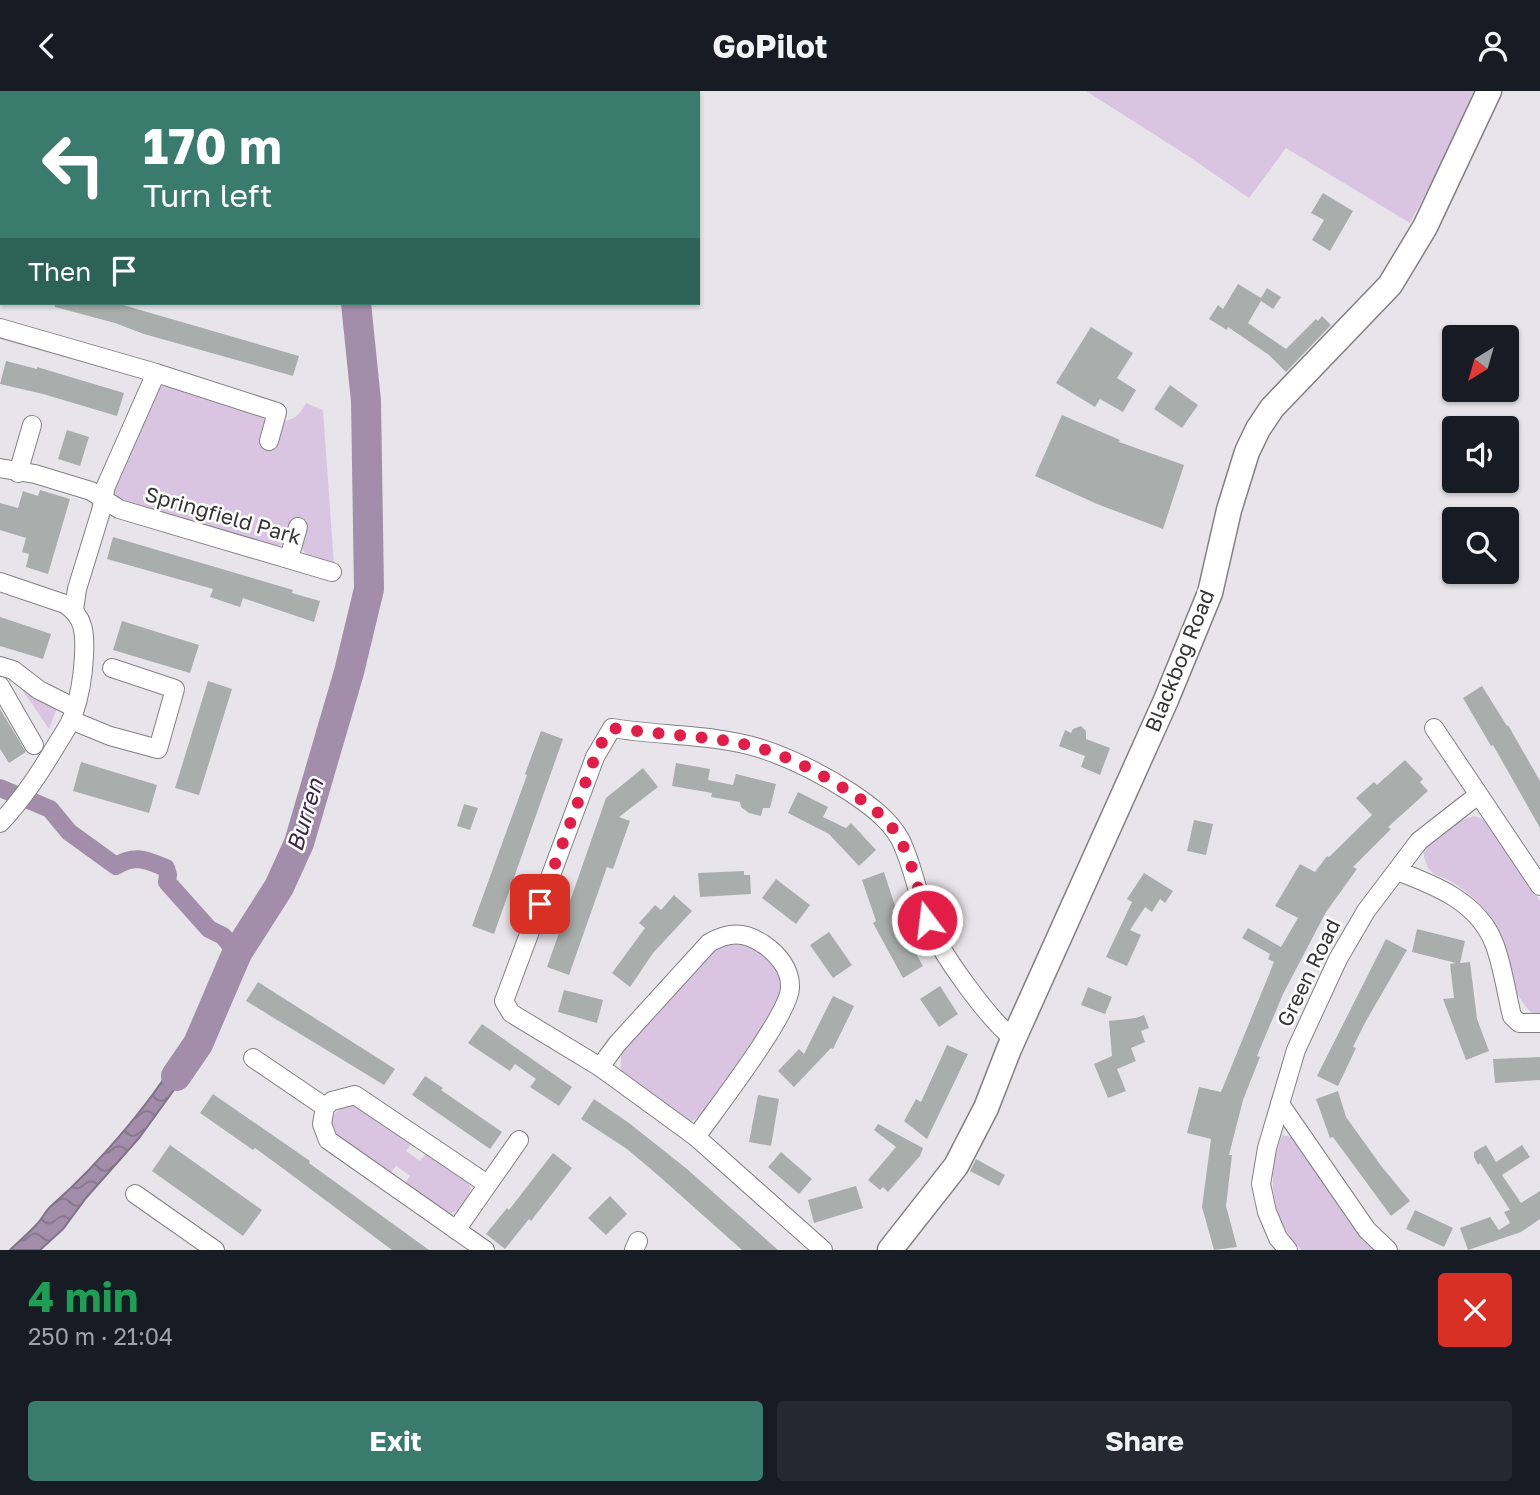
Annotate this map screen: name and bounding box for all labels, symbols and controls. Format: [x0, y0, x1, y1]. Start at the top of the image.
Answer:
icon: back [28, 27, 66, 65]
text: GoPilot [712, 27, 828, 65]
icon: person [1474, 27, 1512, 65]
text: 170 m [143, 116, 282, 175]
icon: left [28, 119, 119, 210]
text: Turn left [143, 176, 272, 214]
icon: arrive [105, 252, 143, 290]
text: Then [28, 256, 91, 287]
north arrow [1442, 325, 1519, 403]
map controls [1442, 325, 1519, 584]
button: sound [1442, 416, 1519, 493]
street label: Springfield Park [142, 480, 305, 550]
button: search [1442, 507, 1519, 584]
street label: Blackbog Road [1139, 586, 1219, 736]
water label: Burren [280, 774, 329, 854]
pin [510, 874, 570, 934]
position arrow [890, 883, 964, 957]
icon: arrive [521, 885, 559, 923]
street label: Green Road [1271, 914, 1345, 1031]
text: 4 min [28, 1271, 138, 1321]
button: close [1438, 1273, 1512, 1347]
text: 250 m · 21:04 [28, 1322, 173, 1350]
button: Exit [28, 1401, 763, 1481]
button: Share [777, 1401, 1512, 1481]

